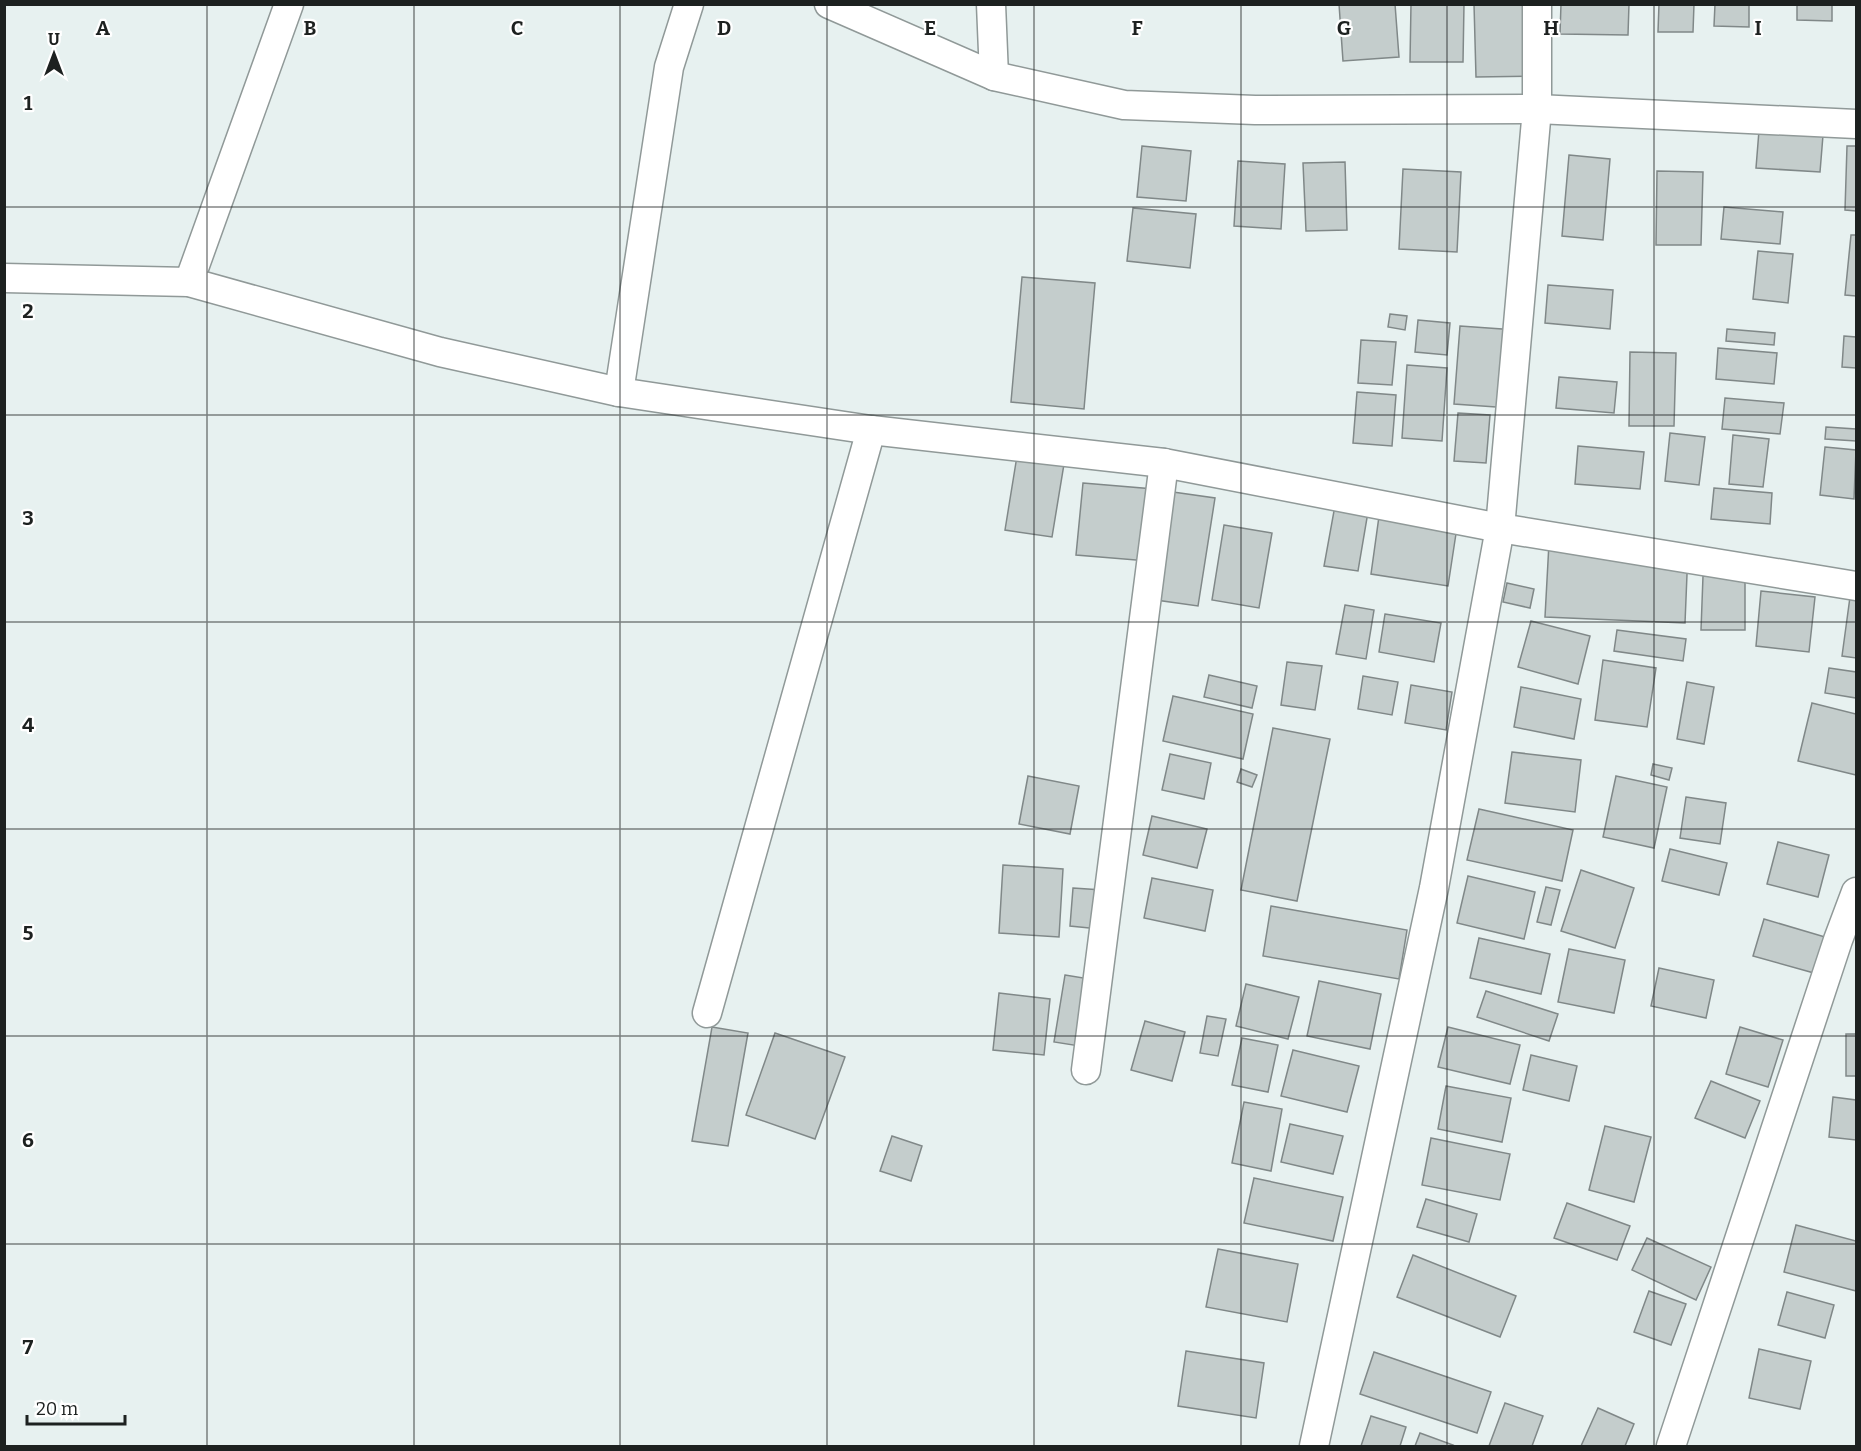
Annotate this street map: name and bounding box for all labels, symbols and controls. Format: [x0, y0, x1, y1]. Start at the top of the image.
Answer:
text: A [96, 16, 111, 40]
text: B [304, 16, 317, 40]
text: C [511, 16, 523, 40]
text: D [717, 16, 731, 40]
text: E [924, 16, 936, 40]
text: F [1131, 16, 1143, 40]
text: G [1337, 16, 1351, 40]
text: H [1543, 16, 1559, 40]
text: I [1754, 16, 1762, 40]
north arrow [24, 24, 84, 84]
text: U [48, 30, 60, 49]
text: 1 [24, 91, 33, 115]
text: 2 [22, 299, 34, 323]
text: 3 [22, 506, 34, 530]
text: 4 [22, 713, 34, 737]
text: 5 [23, 921, 34, 945]
text: 6 [22, 1128, 34, 1152]
text: 7 [23, 1335, 34, 1359]
scale bar [27, 1388, 124, 1426]
text: 20 m [36, 1398, 78, 1420]

